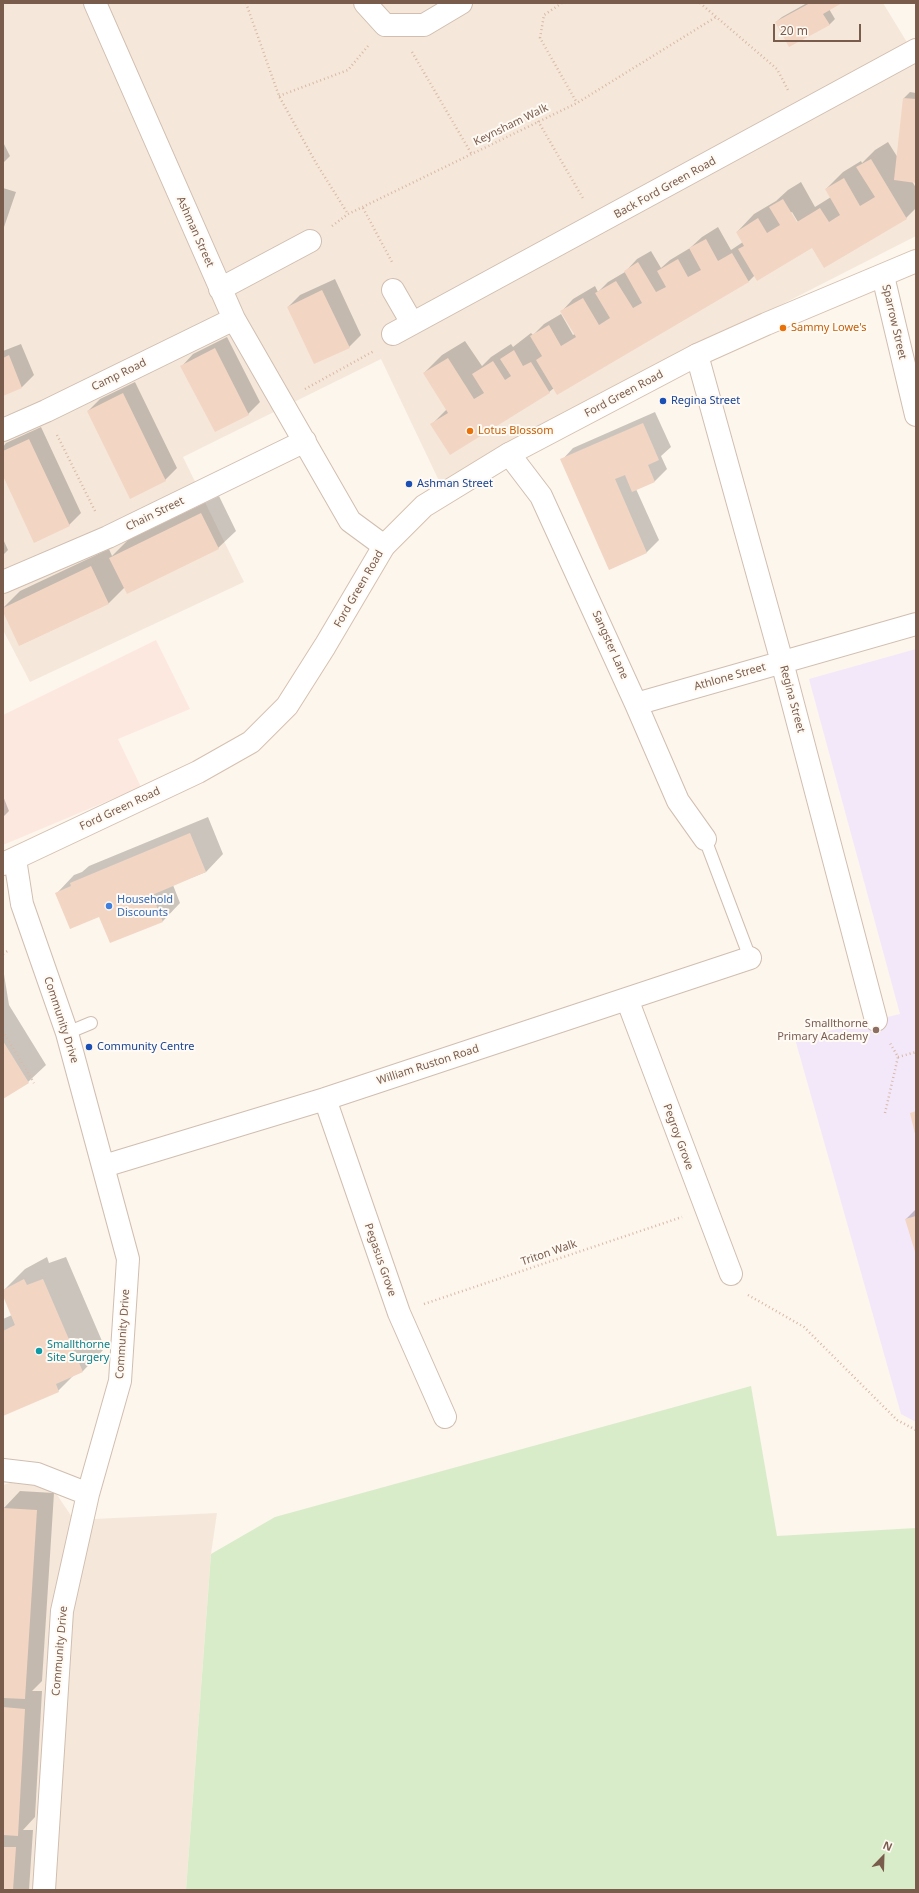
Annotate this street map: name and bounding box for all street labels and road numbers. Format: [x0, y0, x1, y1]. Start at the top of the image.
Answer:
street label: Keynsham Walk [471, 101, 551, 149]
street label: Back Ford Green Road [612, 154, 718, 222]
street label: Ashman Street [174, 195, 216, 269]
street label: Sparrow Street [879, 283, 909, 361]
street label: Camp Road [89, 356, 149, 394]
street label: Ford Green Road [582, 368, 666, 420]
street label: Chain Street [124, 494, 186, 534]
street label: Ford Green Road [331, 548, 387, 630]
street label: Sangster Lane [589, 609, 631, 681]
street label: Athlone Street [693, 660, 767, 694]
street label: Regina Street [777, 664, 807, 734]
street label: Ford Green Road [78, 785, 162, 833]
street label: Community Drive [41, 975, 81, 1065]
street label: William Ruston Road [375, 1042, 481, 1088]
street label: Pegroy Grove [660, 1102, 696, 1172]
street label: Pegasus Grove [361, 1222, 399, 1298]
street label: Triton Walk [519, 1237, 579, 1269]
street label: Community Drive [113, 1289, 133, 1379]
street label: Community Drive [49, 1605, 71, 1697]

